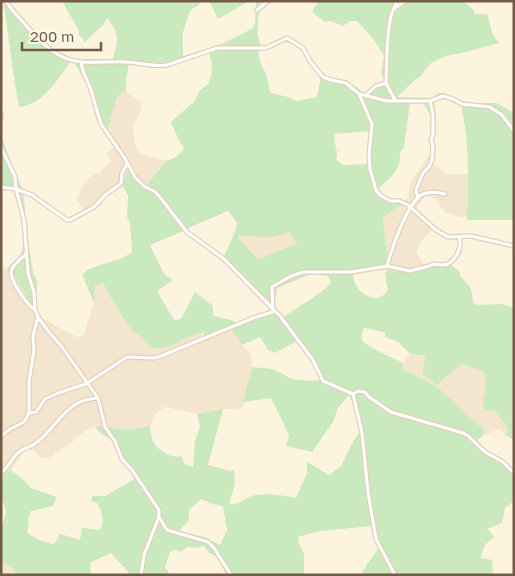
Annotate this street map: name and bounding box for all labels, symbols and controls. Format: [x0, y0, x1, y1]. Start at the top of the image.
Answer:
scale bar [22, 20, 101, 52]
text: 200 m [30, 27, 74, 45]

